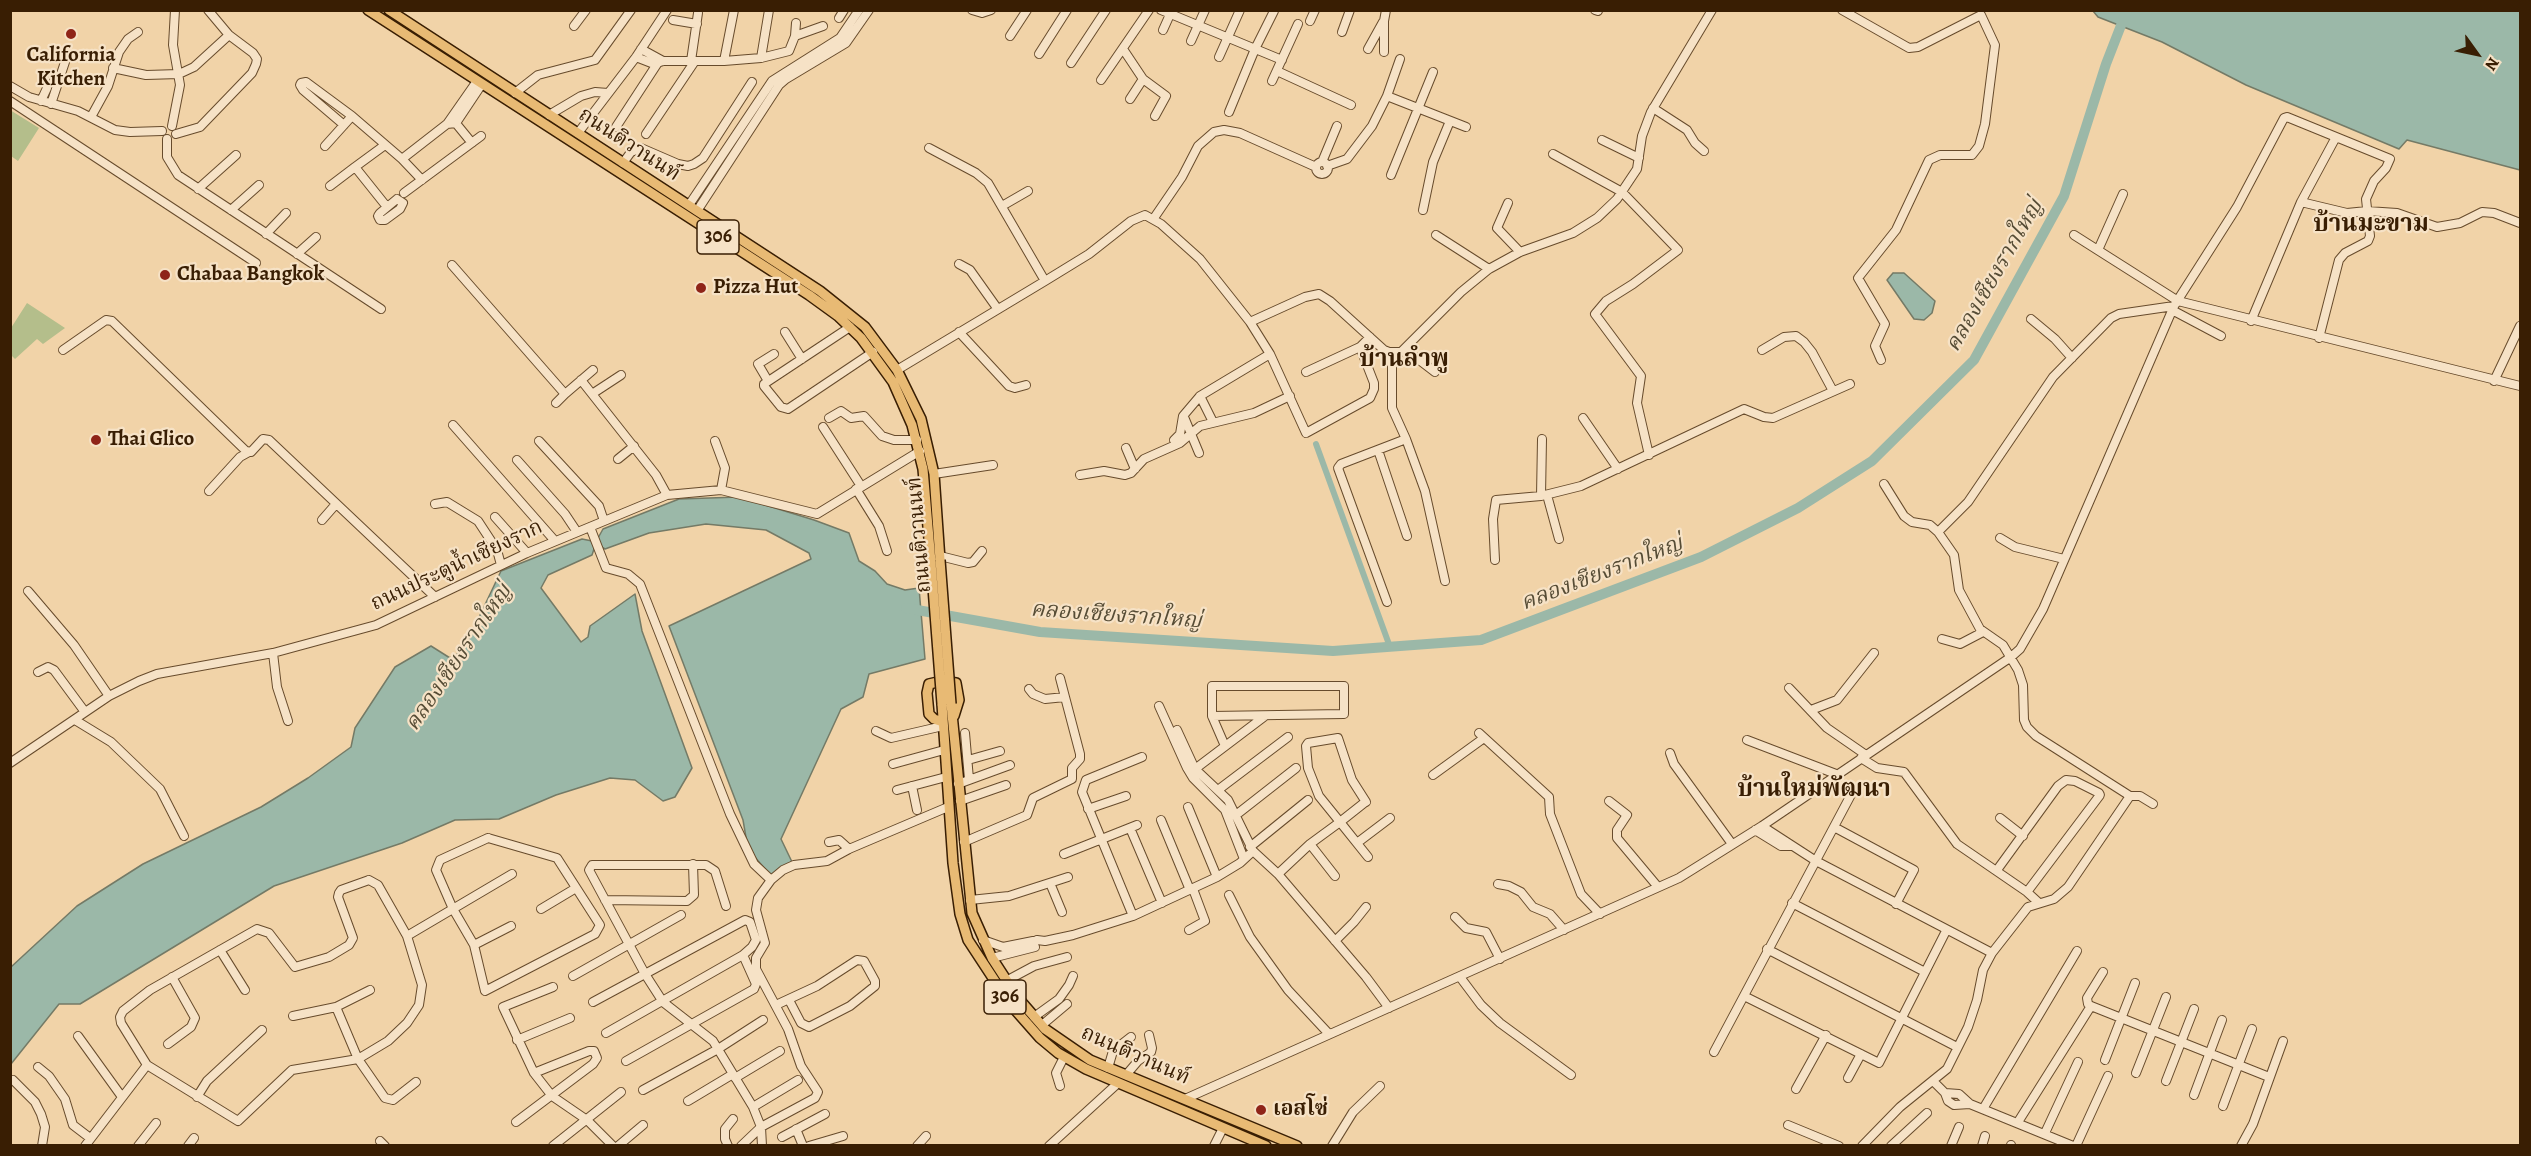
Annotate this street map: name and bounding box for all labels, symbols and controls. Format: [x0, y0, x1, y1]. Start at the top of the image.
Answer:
north arrow [2447, 24, 2507, 84]
marker: California Kitchen [64, 27, 78, 41]
place label: California Kitchen [26, 43, 116, 93]
text: N [2480, 53, 2504, 75]
street label: ถนนติวานนท์ [573, 103, 685, 187]
water label: คลองเชียงรากใหญ่ [1941, 195, 2049, 357]
district label: บ้านมะขาม [2313, 211, 2429, 239]
road number: 306 [697, 220, 739, 254]
place label: Chabaa Bangkok [177, 262, 324, 288]
marker: Chabaa Bangkok [158, 268, 172, 282]
place label: Pizza Hut [713, 275, 798, 301]
marker: Pizza Hut [694, 281, 708, 295]
district label: บ้านลำพู [1359, 346, 1449, 374]
place label: Thai Glico [108, 427, 194, 453]
marker: Thai Glico [89, 433, 103, 447]
street label: ถนนติวานนท์ [902, 476, 938, 594]
street label: ถนนประตูน้ำเชียงราก [367, 515, 547, 617]
water label: คลองเชียงรากใหญ่ [1517, 531, 1687, 617]
water label: คลองเชียงรากใหญ่ [400, 580, 518, 736]
water label: คลองเชียงรากใหญ่ [1030, 597, 1202, 635]
district label: บ้านใหม่พัฒนา [1737, 776, 1891, 804]
road number: 306 [984, 980, 1026, 1014]
street label: ถนนติวานนท์ [1077, 1021, 1193, 1091]
place label: เอสโซ่ [1273, 1097, 1328, 1123]
marker: เอสโซ่ [1254, 1103, 1268, 1117]

